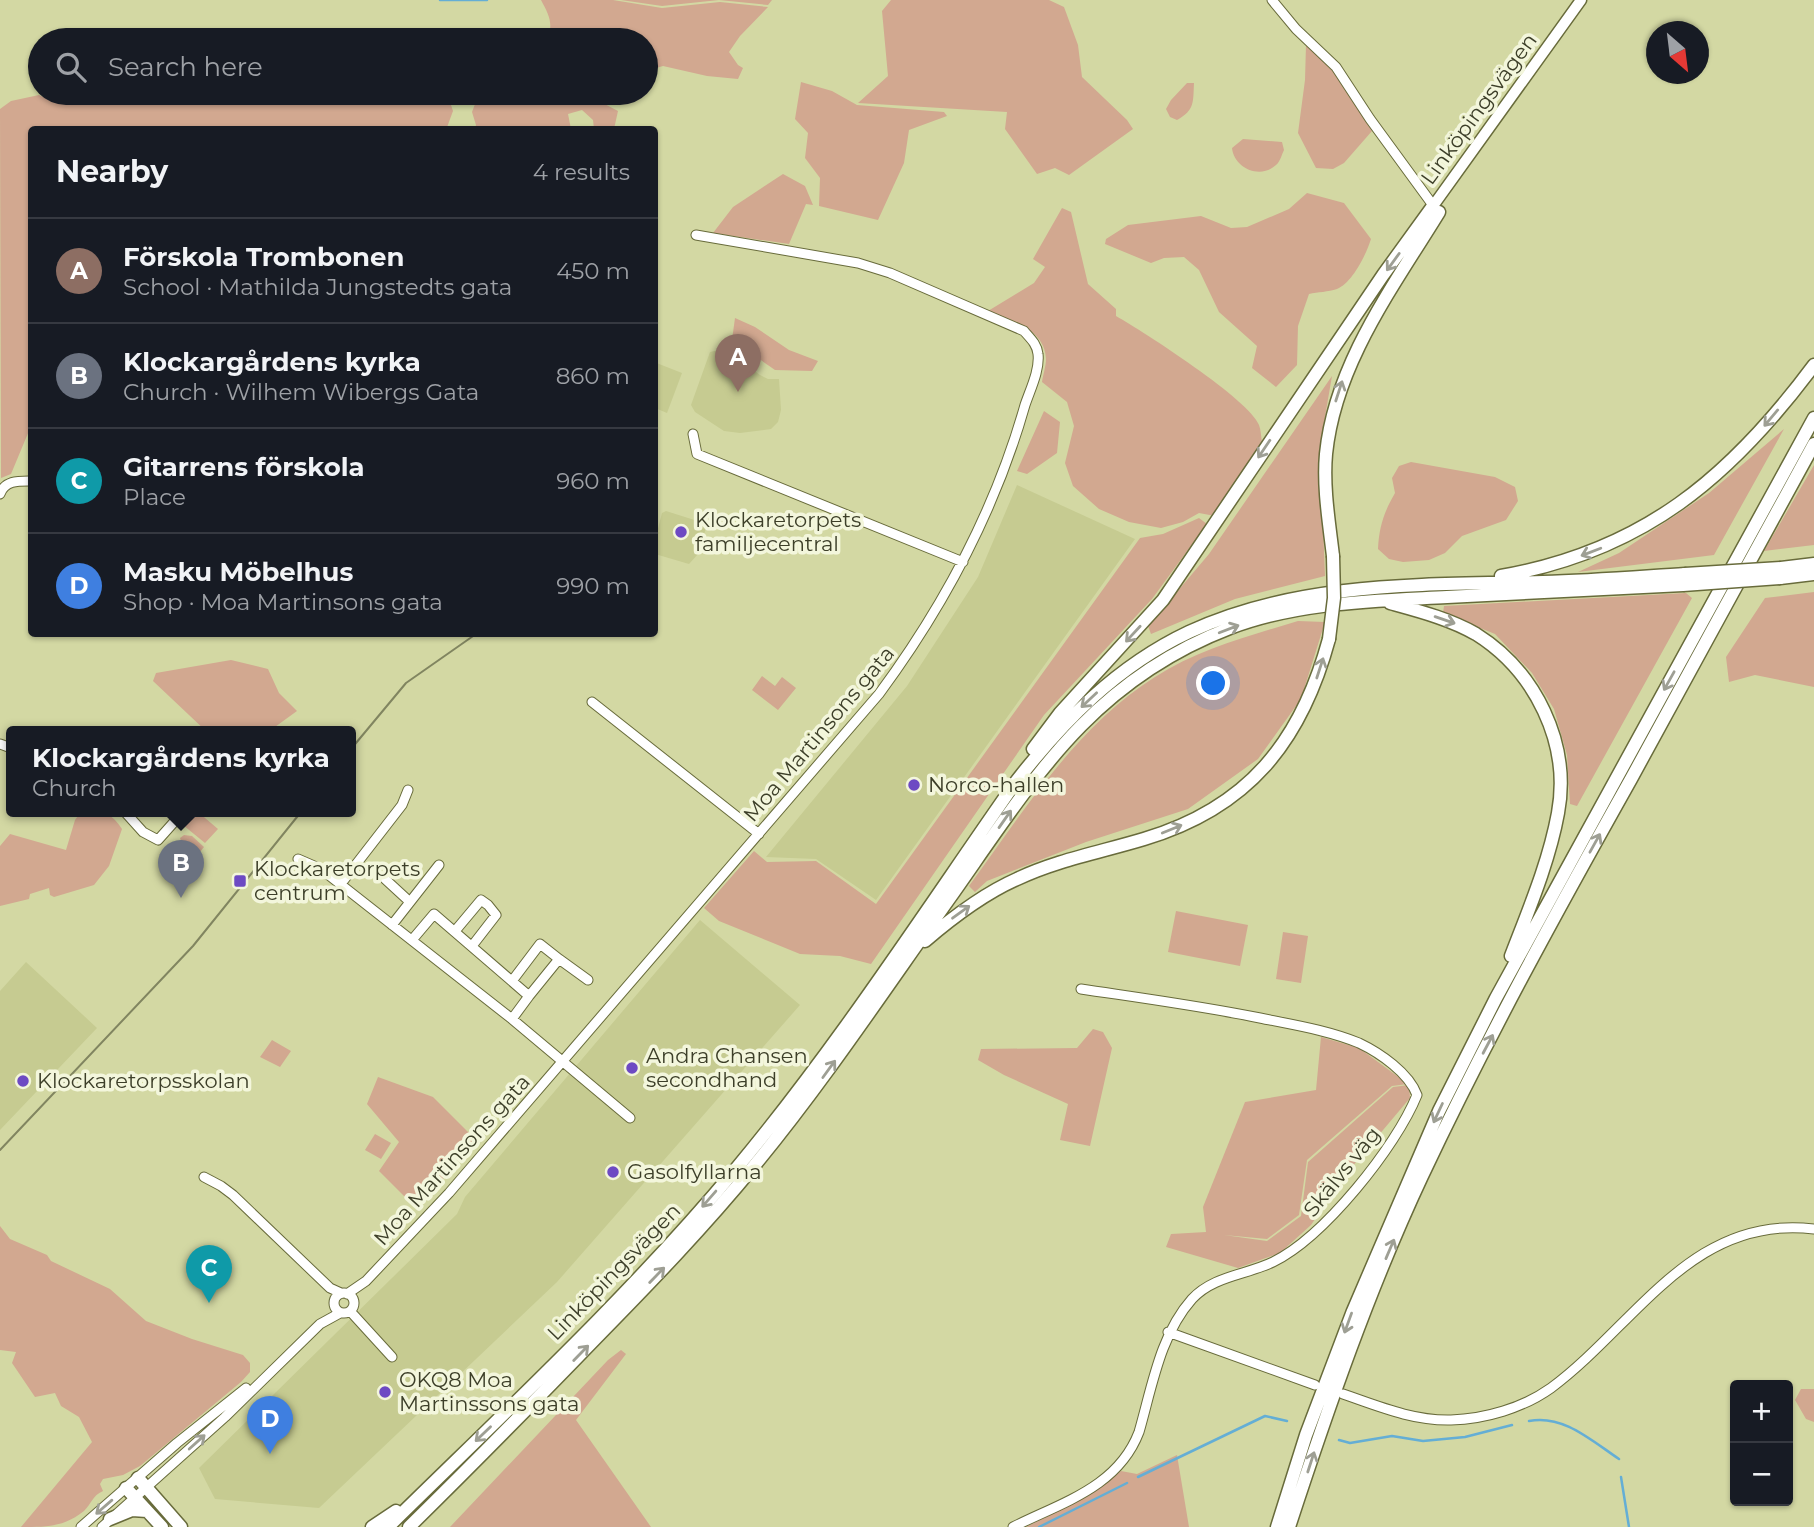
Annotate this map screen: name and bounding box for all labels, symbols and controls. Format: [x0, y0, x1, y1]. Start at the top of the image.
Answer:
north arrow [1646, 21, 1709, 84]
search box [28, 28, 658, 105]
street label: Linköpingsvägen [1415, 28, 1542, 189]
icon: search [52, 48, 90, 86]
text: Search here [108, 51, 263, 83]
text: Nearby [56, 153, 168, 190]
text: 4 results [533, 158, 630, 186]
text: Förskola Trombonen [123, 241, 404, 273]
one-way arrow [1386, 252, 1401, 270]
text: A [70, 257, 88, 285]
text: 450 m [556, 257, 630, 285]
text: School · Mathilda Jungstedts gata [123, 273, 512, 301]
pin: A [715, 334, 761, 392]
text: Klockargårdens kyrka [123, 346, 421, 378]
text: B [70, 362, 88, 390]
text: 860 m [556, 362, 630, 390]
text: Church · Wilhem Wibergs Gata [123, 378, 479, 406]
one-way arrow [1334, 381, 1346, 403]
one-way arrow [1764, 409, 1779, 427]
one-way arrow [1257, 439, 1272, 458]
text: Gitarrens förskola [123, 451, 365, 483]
text: C [71, 467, 87, 495]
text: 960 m [556, 467, 630, 495]
text: Place [123, 483, 186, 511]
place label: Klockaretorpets familjecentral [695, 507, 861, 556]
marker: Klockaretorpets familjecentral [673, 524, 689, 540]
one-way arrow [1580, 546, 1602, 559]
text: Masku Möbelhus [123, 556, 353, 588]
text: D [70, 572, 89, 600]
text: 990 m [556, 572, 630, 600]
text: Shop · Moa Martinsons gata [123, 588, 443, 616]
one-way arrow [1433, 615, 1455, 627]
one-way arrow [1217, 622, 1239, 635]
one-way arrow [1124, 625, 1141, 642]
street label: Moa Martinsons gata [738, 641, 899, 826]
one-way arrow [1315, 657, 1328, 679]
your location [1196, 666, 1230, 700]
one-way arrow [1662, 671, 1676, 691]
one-way arrow [1081, 692, 1098, 709]
popup [6, 726, 356, 817]
text: Klockargårdens kyrka [32, 742, 330, 774]
place label: Norco-hallen [928, 772, 1064, 797]
text: Church [32, 774, 117, 802]
marker: Norco-hallen [906, 777, 922, 793]
one-way arrow [998, 810, 1012, 829]
one-way arrow [1160, 821, 1182, 834]
one-way arrow [1589, 833, 1602, 854]
pin: B [158, 840, 204, 898]
place label: Klockaretorpets centrum [254, 856, 420, 905]
marker: Klockaretorpets centrum [232, 873, 248, 889]
one-way arrow [951, 904, 970, 919]
one-way arrow [1481, 1034, 1495, 1054]
place label: Andra Chansen secondhand [646, 1043, 808, 1092]
marker: Andra Chansen secondhand [624, 1060, 640, 1076]
one-way arrow [821, 1060, 836, 1079]
place label: Klockaretorpsskolan [37, 1068, 250, 1093]
street label: Moa Martinsons gata [368, 1069, 535, 1250]
marker: Klockaretorpsskolan [15, 1073, 31, 1089]
one-way arrow [1431, 1102, 1444, 1123]
street label: Skälvs väg [1298, 1122, 1385, 1222]
place label: Gasolfyllarna [627, 1159, 762, 1184]
marker: Gasolfyllarna [605, 1164, 621, 1180]
one-way arrow [701, 1190, 717, 1208]
street label: Linköpingsvägen [542, 1198, 685, 1345]
one-way arrow [1385, 1239, 1398, 1260]
pin: C [186, 1245, 232, 1303]
one-way arrow [648, 1266, 665, 1284]
one-way arrow [1341, 1312, 1353, 1334]
one-way arrow [573, 1345, 590, 1362]
place label: OKQ8 Moa Martinssons gata [399, 1367, 579, 1416]
map controls [1730, 1380, 1793, 1506]
button: + [1730, 1380, 1793, 1443]
marker: OKQ8 Moa Martinssons gata [377, 1384, 393, 1400]
pin: D [247, 1396, 293, 1454]
one-way arrow [475, 1425, 492, 1442]
one-way arrow [188, 1434, 206, 1450]
button: − [1730, 1443, 1793, 1506]
one-way arrow [1305, 1452, 1318, 1474]
one-way arrow [95, 1499, 113, 1515]

